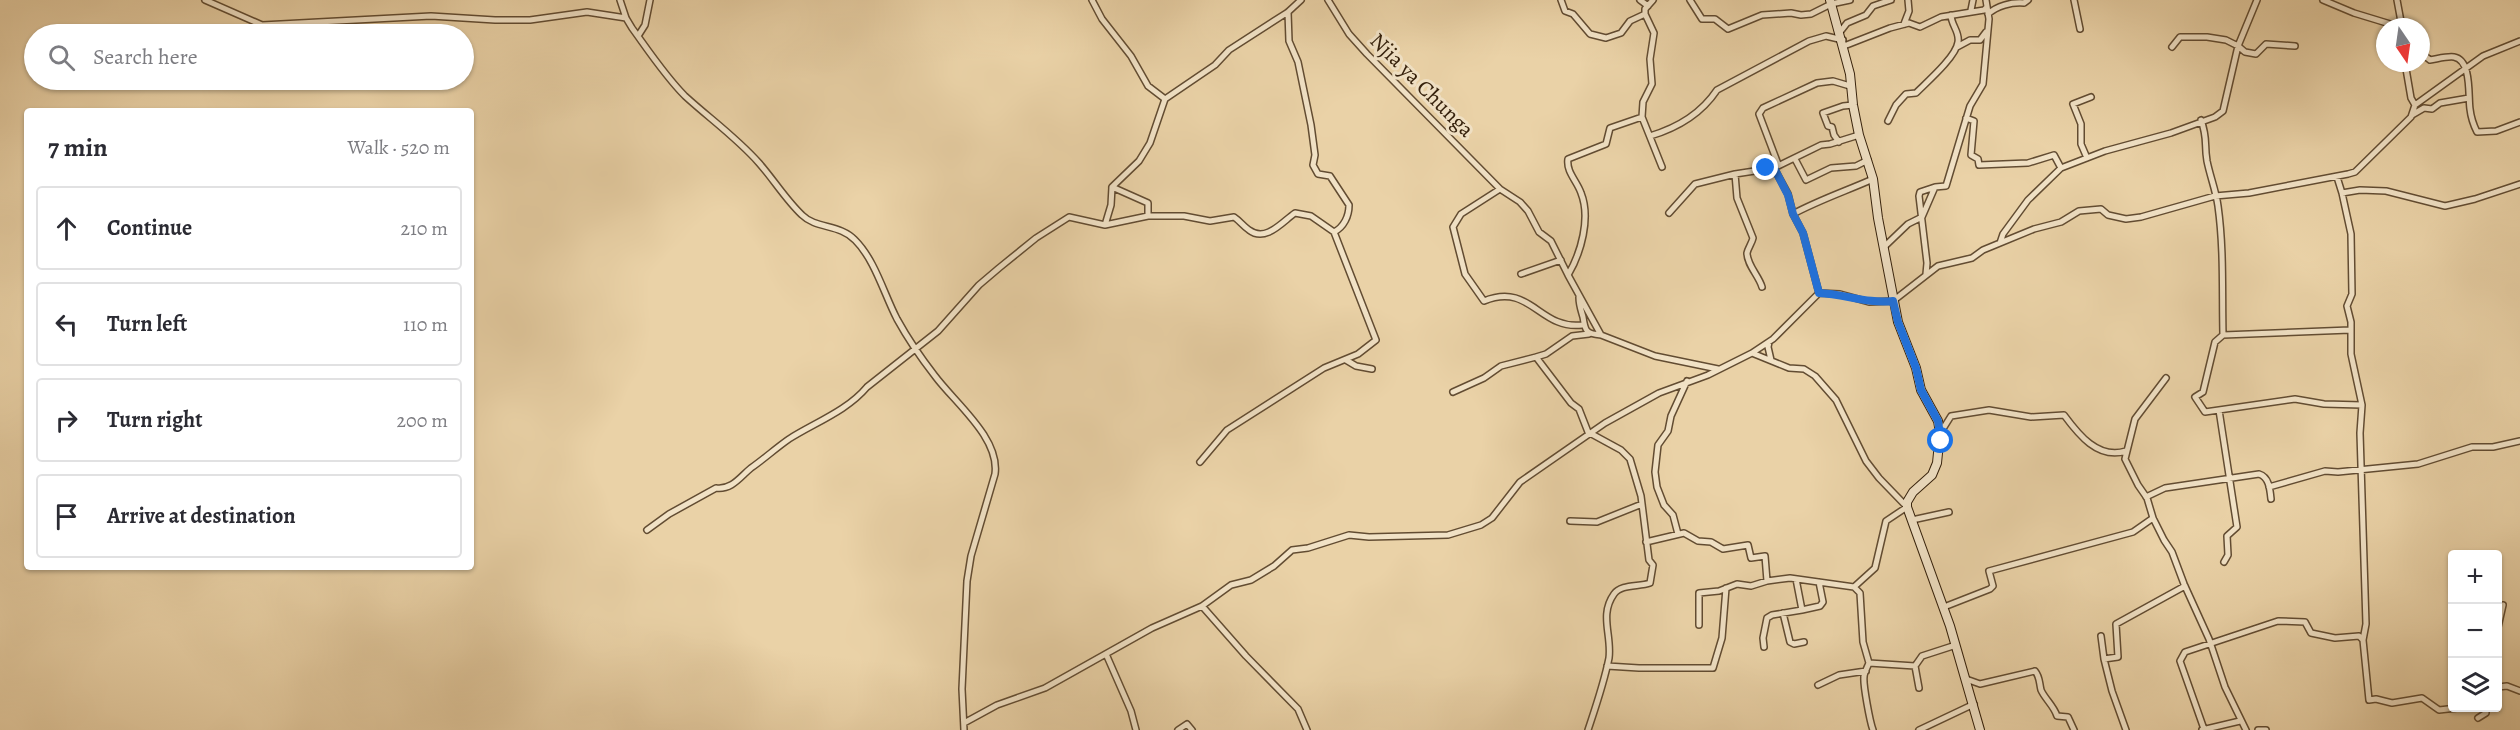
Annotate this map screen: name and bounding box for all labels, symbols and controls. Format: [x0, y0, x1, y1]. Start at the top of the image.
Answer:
north arrow [2376, 18, 2430, 72]
search box [24, 24, 474, 90]
street label: Njia ya Chunga [1363, 26, 1481, 144]
icon: search [45, 41, 78, 74]
text: Search here [93, 42, 198, 72]
text: 7 min [48, 130, 108, 165]
text: Walk · 520 m [348, 134, 450, 161]
route end [1752, 154, 1778, 180]
icon: ahead [50, 212, 83, 245]
text: Continue [107, 213, 192, 243]
text: 210 m [400, 215, 448, 242]
icon: left [50, 308, 83, 341]
text: Turn left [107, 309, 187, 339]
text: 110 m [403, 311, 448, 338]
icon: right [50, 404, 83, 437]
text: Turn right [107, 405, 203, 435]
text: 200 m [397, 407, 448, 434]
route start [1927, 427, 1953, 453]
icon: arrive [50, 500, 83, 533]
text: Arrive at destination [107, 501, 296, 531]
map controls [2448, 550, 2502, 712]
button: + [2448, 550, 2502, 604]
button: − [2448, 604, 2502, 658]
button: layers [2448, 658, 2502, 712]

